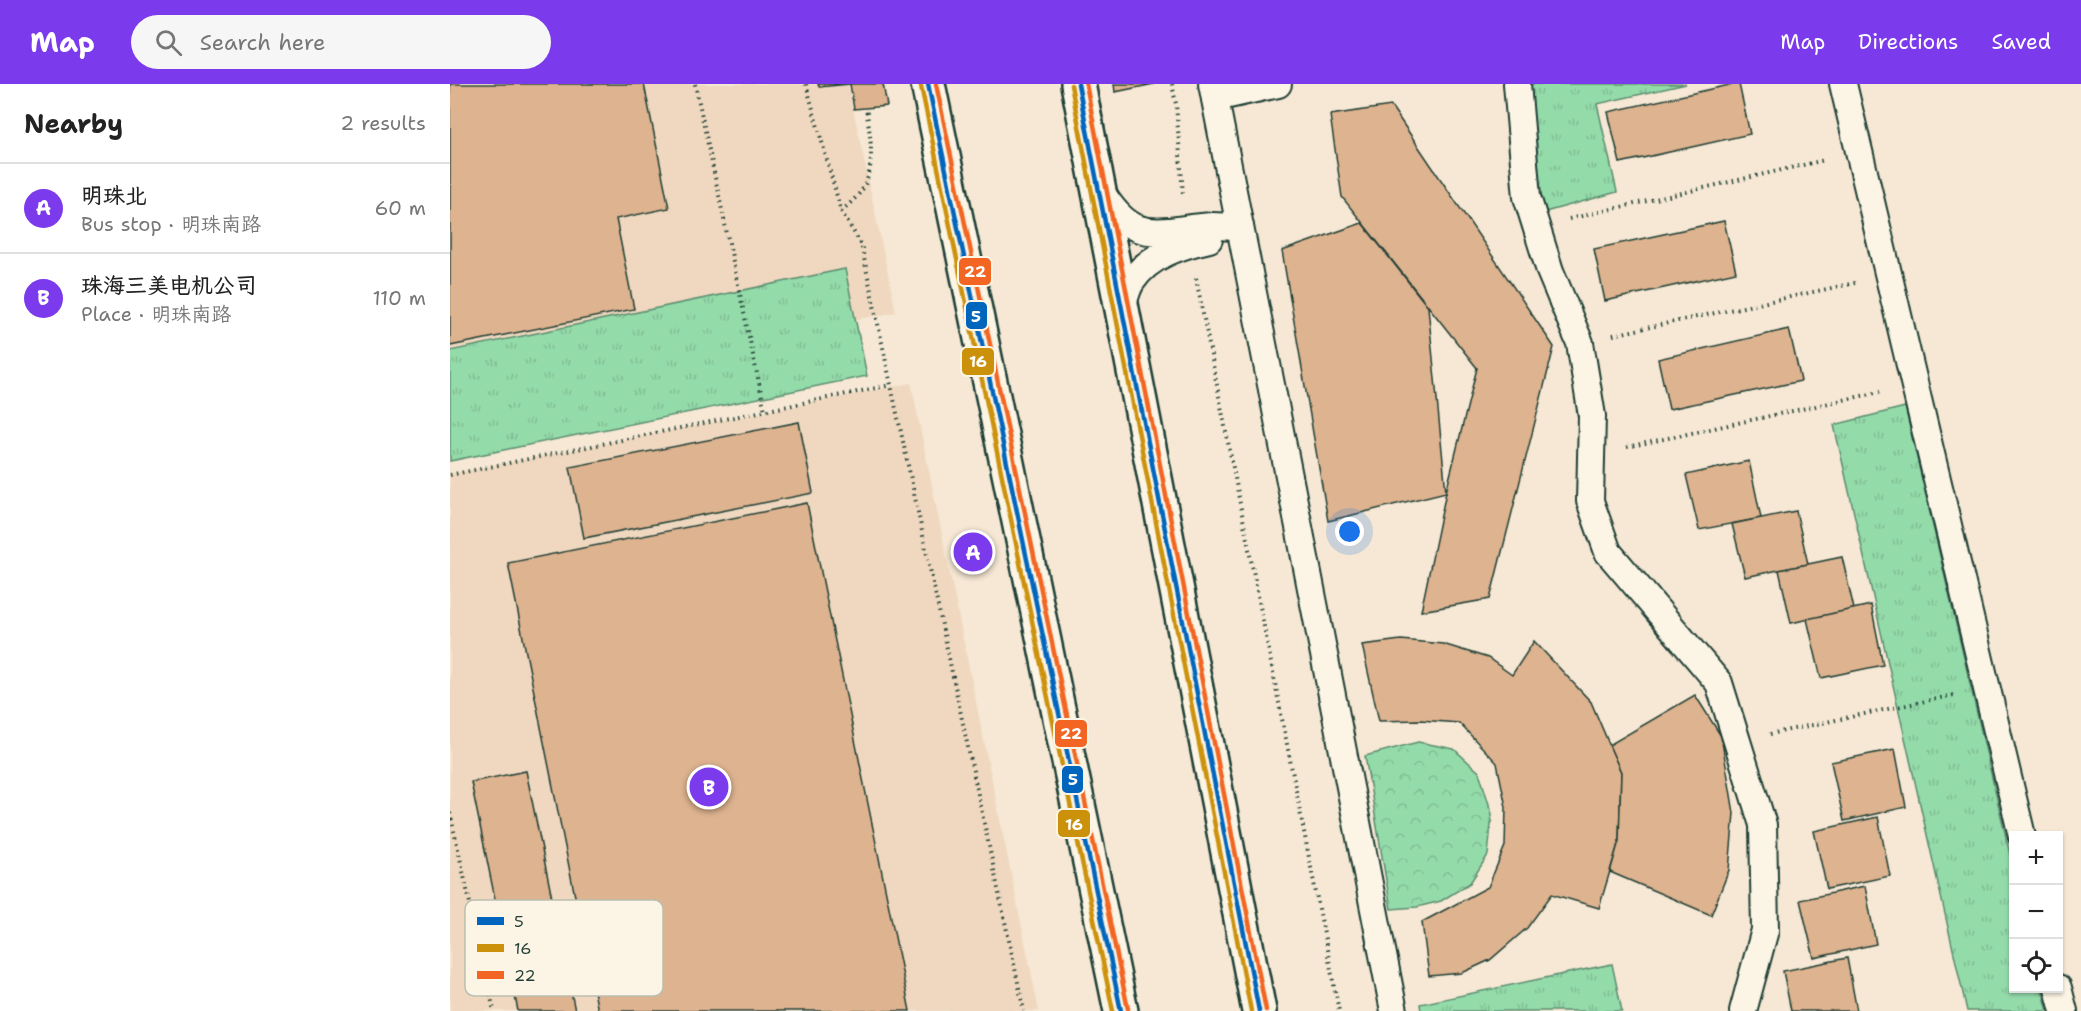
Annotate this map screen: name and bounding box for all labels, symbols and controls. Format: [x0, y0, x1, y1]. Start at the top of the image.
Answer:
search box [131, 15, 551, 69]
text: Map [30, 23, 95, 61]
icon: search [152, 26, 185, 59]
text: Search here [200, 28, 325, 57]
text: Map [1780, 28, 1825, 56]
text: Directions [1858, 28, 1958, 56]
text: Saved [1991, 28, 2051, 56]
text: Nearby [24, 106, 123, 141]
text: 2 results [340, 110, 426, 136]
text: 明珠北 [81, 181, 147, 210]
text: A [36, 195, 51, 221]
text: 60 m [374, 195, 426, 221]
text: Bus stop · 明珠南路 [81, 211, 261, 237]
line badge: 22 [958, 257, 992, 286]
text: 22 [964, 261, 986, 282]
text: 珠海三美电机公司 [81, 271, 257, 300]
text: B [37, 285, 50, 311]
text: 110 m [372, 285, 426, 311]
text: Place · 明珠南路 [81, 301, 231, 327]
line badge: 5 [965, 301, 988, 330]
text: 5 [971, 306, 981, 327]
line badge: 16 [961, 347, 995, 376]
text: 16 [969, 351, 987, 372]
your location [1335, 517, 1364, 546]
pin: A [954, 530, 992, 574]
line badge: 22 [1054, 719, 1088, 748]
text: 22 [1060, 723, 1082, 744]
pin: B [690, 764, 728, 810]
line badge: 5 [1061, 765, 1084, 794]
text: 5 [1068, 769, 1078, 790]
line badge: 16 [1057, 809, 1091, 838]
text: 16 [1065, 814, 1083, 835]
map controls [2009, 831, 2063, 993]
button: + [2009, 831, 2063, 885]
button: − [2009, 885, 2063, 939]
legend [465, 900, 663, 996]
text: 5 [514, 911, 524, 932]
text: 16 [514, 938, 531, 959]
button: locate [2009, 939, 2063, 993]
text: 22 [514, 965, 536, 986]

